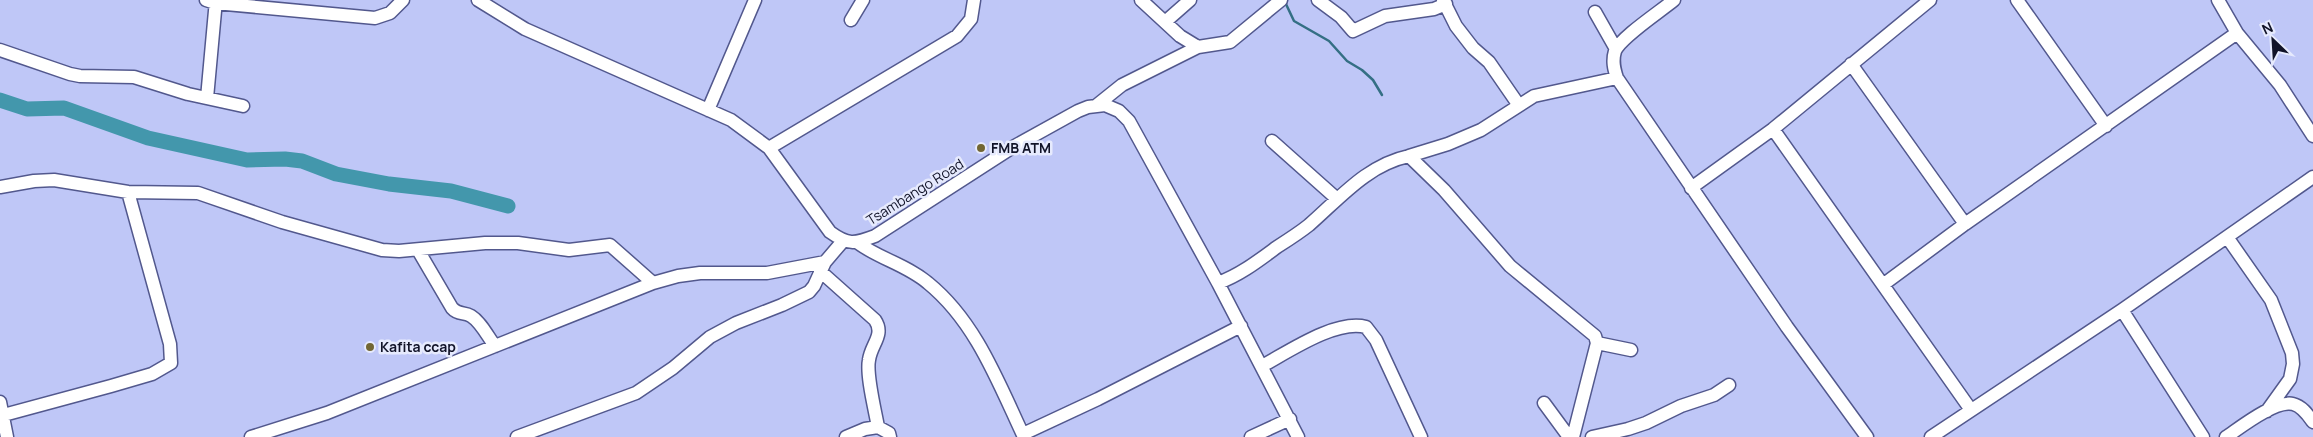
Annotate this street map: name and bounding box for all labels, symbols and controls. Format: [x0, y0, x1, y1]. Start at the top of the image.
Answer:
north arrow [2248, 15, 2298, 65]
text: N [2259, 17, 2276, 39]
place label: FMB ATM [991, 138, 1051, 157]
marker: FMB ATM [975, 142, 987, 154]
street label: Tsambango Road [862, 154, 967, 229]
place label: Kafita ccap [380, 337, 456, 356]
marker: Kafita ccap [364, 341, 376, 353]

